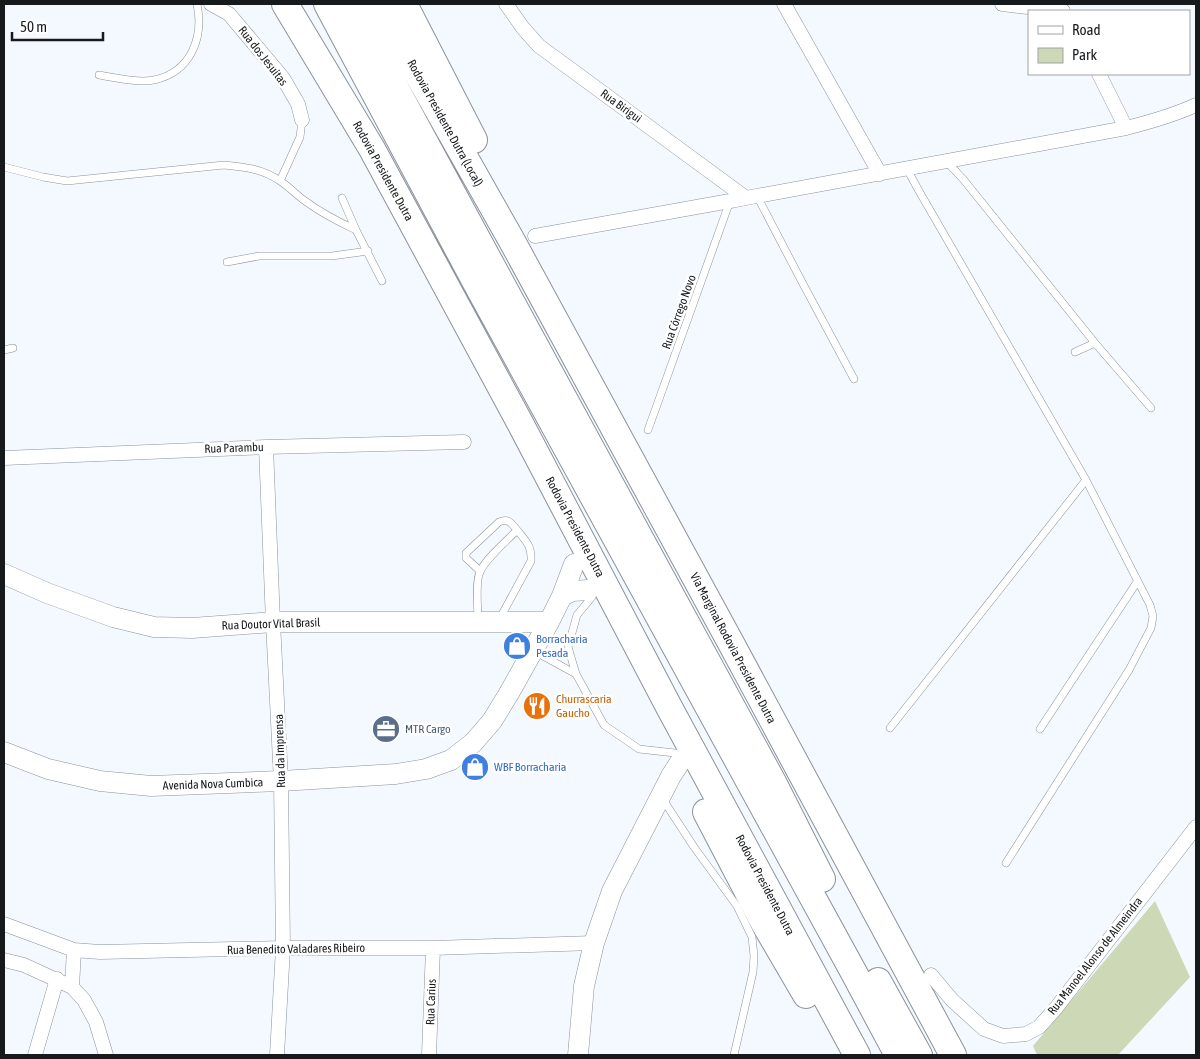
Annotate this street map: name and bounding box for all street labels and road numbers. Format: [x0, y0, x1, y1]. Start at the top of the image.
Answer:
street label: Rua dos Jesuítas [235, 23, 291, 89]
street label: Rodovia Presidente Dutra (Local) [404, 57, 486, 189]
street label: Rua Birigui [598, 86, 644, 126]
street label: Rodovia Presidente Dutra [350, 119, 416, 223]
street label: Rua Córrego Novo [659, 273, 699, 351]
street label: Rua Parambu [204, 440, 264, 456]
street label: Rodovia Presidente Dutra [543, 474, 607, 580]
street label: Via Marginal Rodovia Presidente Dutra [687, 570, 779, 726]
street label: Rua Doutor Vital Brasil [221, 615, 321, 633]
street label: Rua da Imprensa [272, 714, 288, 788]
street label: Avenida Nova Cumbica [162, 775, 264, 793]
street label: Rodovia Presidente Dutra [733, 832, 797, 938]
street label: Rua Manoel Alonso de Almeindra [1045, 894, 1145, 1018]
street label: Rua Benedito Valadares Ribeiro [227, 941, 366, 957]
street label: Rua Carius [423, 979, 439, 1025]

